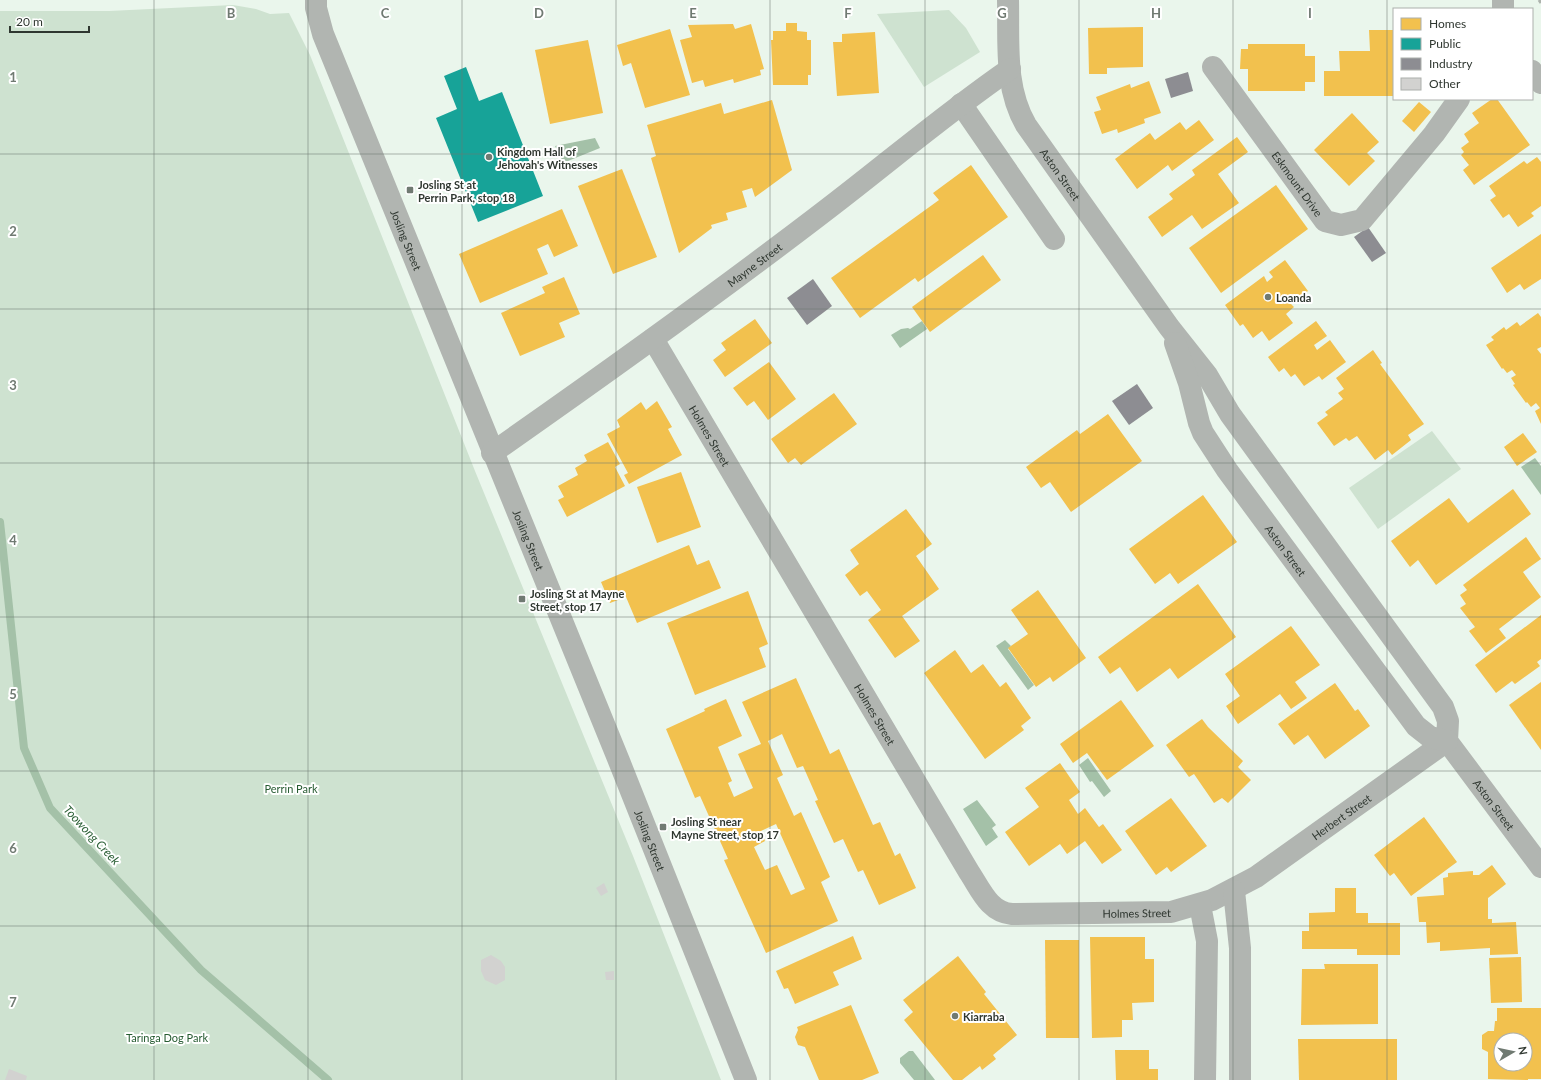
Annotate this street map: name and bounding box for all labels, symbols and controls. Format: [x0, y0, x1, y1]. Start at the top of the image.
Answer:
text: B [227, 5, 236, 21]
text: C [381, 5, 390, 21]
text: D [534, 5, 544, 21]
text: E [689, 5, 697, 21]
text: F [844, 5, 852, 21]
text: G [997, 5, 1007, 21]
text: H [1151, 5, 1161, 21]
text: I [1308, 5, 1312, 21]
scale bar [10, 8, 89, 34]
legend [1393, 8, 1533, 100]
text: 20 m [16, 14, 43, 29]
text: Homes [1429, 16, 1466, 31]
text: Public [1429, 36, 1461, 51]
text: Industry [1429, 56, 1473, 71]
text: 1 [9, 69, 17, 85]
text: Other [1429, 76, 1461, 91]
place label: Kingdom Hall of Jehovah's Witnesses [497, 145, 598, 171]
street label: Aston Street [1038, 146, 1084, 203]
street label: Eskmount Drive [1270, 148, 1326, 219]
marker: Kingdom Hall of Jehovah's Witnesses [484, 152, 494, 162]
place label: Josling St at Perrin Park, stop 18 [418, 178, 515, 204]
marker: Josling St at Perrin Park, stop 18 [405, 185, 415, 195]
street label: Josling Street [389, 207, 425, 272]
text: 2 [9, 223, 17, 239]
street label: Mayne Street [724, 240, 784, 289]
place label: Loanda [1276, 291, 1311, 304]
marker: Loanda [1263, 292, 1273, 302]
text: 3 [9, 377, 17, 393]
street label: Holmes Street [687, 403, 733, 468]
street label: Josling Street [511, 507, 547, 572]
street label: Aston Street [1263, 522, 1309, 578]
text: 4 [9, 532, 17, 548]
place label: Josling St at Mayne Street, stop 17 [530, 587, 624, 613]
marker: Josling St at Mayne Street, stop 17 [517, 594, 527, 604]
street label: Holmes Street [852, 681, 898, 747]
text: 5 [9, 686, 17, 702]
street label: Aston Street [1471, 776, 1518, 832]
park label: Perrin Park [264, 782, 318, 795]
street label: Herbert Street [1309, 791, 1373, 842]
water label: Toowong Creek [61, 802, 124, 868]
street label: Josling Street [633, 808, 668, 872]
place label: Josling St near Mayne Street, stop 17 [671, 815, 779, 841]
marker: Josling St near Mayne Street, stop 17 [658, 822, 668, 832]
text: 6 [9, 840, 17, 856]
street label: Holmes Street [1102, 906, 1171, 919]
text: 7 [9, 994, 17, 1010]
place label: Kiarraba [963, 1010, 1004, 1023]
marker: Kiarraba [950, 1011, 960, 1021]
park label: Taringa Dog Park [126, 1031, 208, 1044]
north arrow [1493, 1032, 1533, 1072]
text: N [1516, 1045, 1530, 1056]

